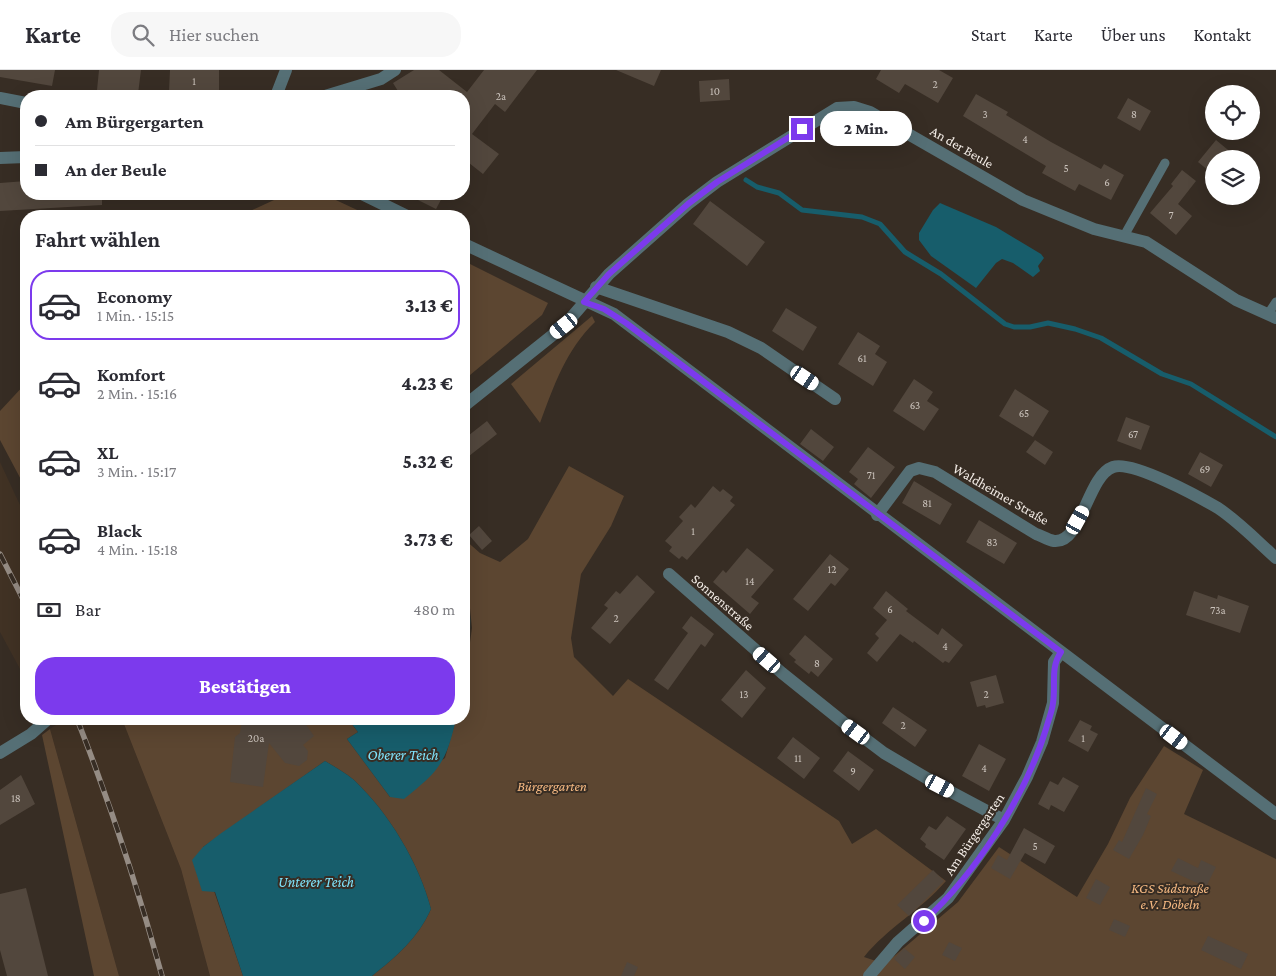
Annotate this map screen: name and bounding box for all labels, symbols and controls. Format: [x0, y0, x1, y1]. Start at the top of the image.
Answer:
search box [111, 12, 461, 57]
text: Karte [25, 21, 81, 48]
icon: search [129, 21, 157, 49]
text: Hier suchen [169, 24, 259, 45]
text: Start [971, 25, 1006, 45]
text: Karte [1034, 25, 1073, 45]
text: Über uns [1101, 25, 1166, 45]
text: Kontakt [1194, 25, 1251, 45]
house number: 1 [192, 75, 196, 87]
house number: 2 [932, 78, 938, 90]
house number: 10 [710, 85, 720, 97]
map controls [1205, 85, 1260, 205]
button: locate [1205, 85, 1260, 140]
house number: 2a [496, 90, 506, 102]
house number: 3 [982, 108, 988, 120]
house number: 8 [1131, 108, 1137, 120]
text: Am Bürgergarten [65, 111, 204, 132]
callout: 2 Min. [820, 112, 912, 146]
route end [791, 118, 813, 140]
text: 2 Min. [844, 120, 888, 137]
street label: An der Beule [928, 122, 996, 172]
house number: 4 [1022, 133, 1028, 145]
button: layers [1205, 150, 1260, 205]
text: An der Beule [65, 159, 167, 180]
house number: 5 [1063, 162, 1069, 174]
house number: 6 [1104, 176, 1110, 188]
house number: 7 [1168, 209, 1174, 221]
text: Fahrt wählen [35, 227, 160, 252]
icon: car [37, 283, 82, 328]
text: Economy [97, 286, 172, 307]
text: 3.13 € [405, 295, 453, 316]
text: 1 Min. · 15:15 [97, 307, 174, 324]
car [547, 311, 580, 341]
house number: 61 [857, 352, 867, 364]
icon: car [37, 361, 82, 406]
car [788, 363, 821, 393]
text: Komfort [97, 364, 165, 385]
text: 4.23 € [401, 373, 453, 394]
text: 2 Min. · 15:16 [97, 385, 177, 402]
house number: 63 [910, 399, 920, 411]
house number: 65 [1019, 407, 1029, 419]
house number: 67 [1128, 428, 1138, 440]
icon: car [37, 439, 82, 484]
text: XL [97, 442, 119, 463]
text: 5.32 € [402, 451, 453, 472]
street label: Waldheimer Straße [950, 460, 1052, 528]
text: 3 Min. · 15:17 [97, 463, 176, 480]
house number: 69 [1200, 463, 1210, 475]
house number: 71 [867, 469, 876, 481]
house number: 81 [922, 497, 932, 509]
car [1064, 503, 1091, 537]
icon: car [37, 517, 82, 562]
text: Black [97, 520, 142, 541]
house number: 1 [691, 525, 695, 537]
text: 3.73 € [404, 529, 453, 550]
house number: 83 [987, 536, 997, 548]
text: 4 Min. · 15:18 [97, 541, 178, 558]
house number: 12 [828, 563, 836, 575]
street label: Sonnenstraße [689, 571, 757, 633]
house number: 14 [745, 575, 755, 587]
icon: cash [35, 596, 63, 624]
text: Bar [75, 599, 101, 620]
text: 480 m [413, 601, 455, 618]
house number: 6 [887, 603, 893, 615]
house number: 73a [1210, 604, 1226, 616]
house number: 2 [613, 612, 619, 624]
house number: 4 [942, 640, 948, 652]
car [750, 644, 783, 676]
button: Bestätigen [35, 657, 455, 715]
house number: 8 [814, 657, 820, 669]
house number: 13 [740, 688, 748, 700]
house number: 2 [983, 688, 989, 700]
car [839, 717, 872, 747]
house number: 2 [900, 719, 906, 731]
car [1157, 722, 1190, 752]
house number: 20a [248, 732, 264, 744]
house number: 1 [1081, 732, 1085, 744]
water label: Oberer Teich [368, 747, 438, 763]
house number: 11 [794, 752, 802, 764]
house number: 4 [981, 762, 987, 774]
house number: 9 [850, 765, 856, 777]
car [923, 772, 956, 800]
park label: Bürgergarten [517, 778, 587, 794]
street label: Am Bürgergarten [941, 790, 1008, 878]
house number: 18 [11, 792, 21, 804]
house number: 5 [1032, 840, 1038, 852]
water label: Unterer Teich [278, 874, 354, 890]
park label: KGS Südstraße e.V. Döbeln [1131, 880, 1210, 912]
route start [913, 910, 935, 932]

